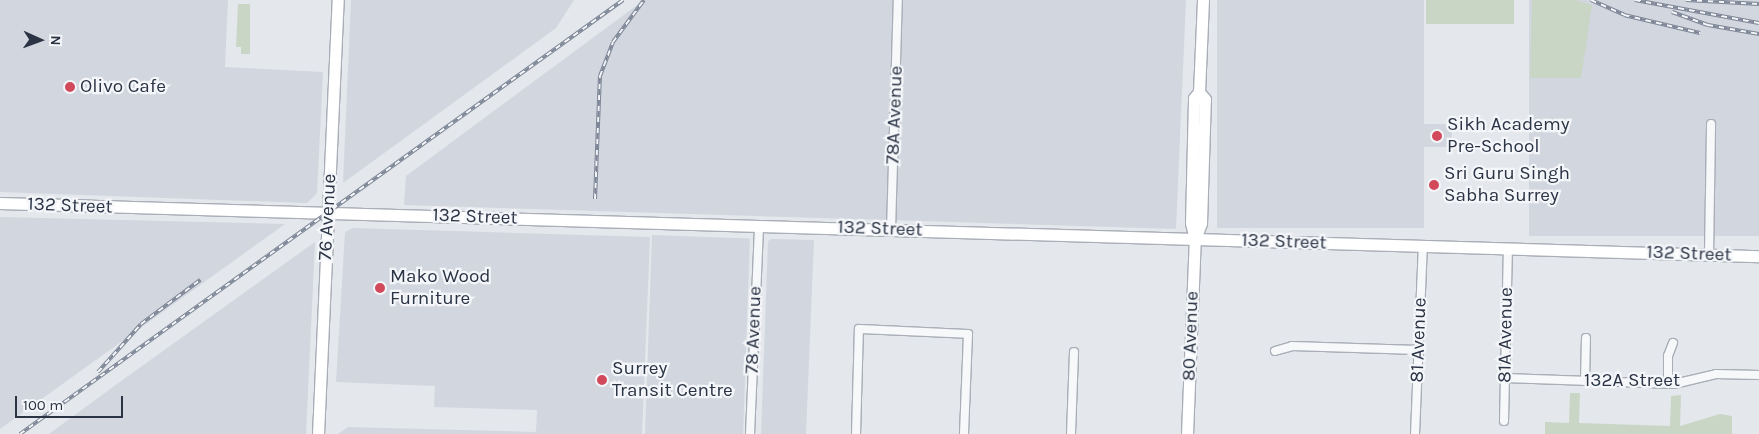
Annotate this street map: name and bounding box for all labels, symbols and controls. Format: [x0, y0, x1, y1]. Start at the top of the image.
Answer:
north arrow [15, 15, 65, 65]
text: N [47, 35, 64, 46]
street label: 78A Avenue [882, 65, 908, 165]
place label: Olivo Cafe [80, 76, 166, 98]
marker: Olivo Cafe [64, 81, 76, 93]
place label: Sikh Academy Pre-School [1447, 114, 1570, 158]
marker: Sikh Academy Pre-School [1431, 130, 1443, 142]
place label: Sri Guru Singh Sabha Surrey [1444, 163, 1570, 207]
street label: 76 Avenue [314, 173, 342, 261]
marker: Sri Guru Singh Sabha Surrey [1428, 179, 1440, 191]
street label: 132 Street [27, 193, 113, 219]
street label: 132 Street [432, 204, 518, 230]
street label: 132 Street [837, 216, 923, 242]
street label: 132 Street [1241, 229, 1327, 255]
street label: 132 Street [1646, 241, 1732, 267]
place label: Mako Wood Furniture [390, 266, 491, 310]
marker: Mako Wood Furniture [374, 282, 386, 294]
street label: 78 Avenue [741, 286, 767, 374]
street label: 81A Avenue [1494, 287, 1518, 383]
street label: 80 Avenue [1178, 291, 1204, 381]
street label: 81 Avenue [1406, 297, 1432, 383]
place label: Surrey Transit Centre [612, 358, 733, 402]
street label: 132A Street [1584, 370, 1680, 392]
marker: Surrey Transit Centre [596, 374, 608, 386]
scale bar [18, 386, 125, 418]
text: 100 m [23, 396, 63, 414]

